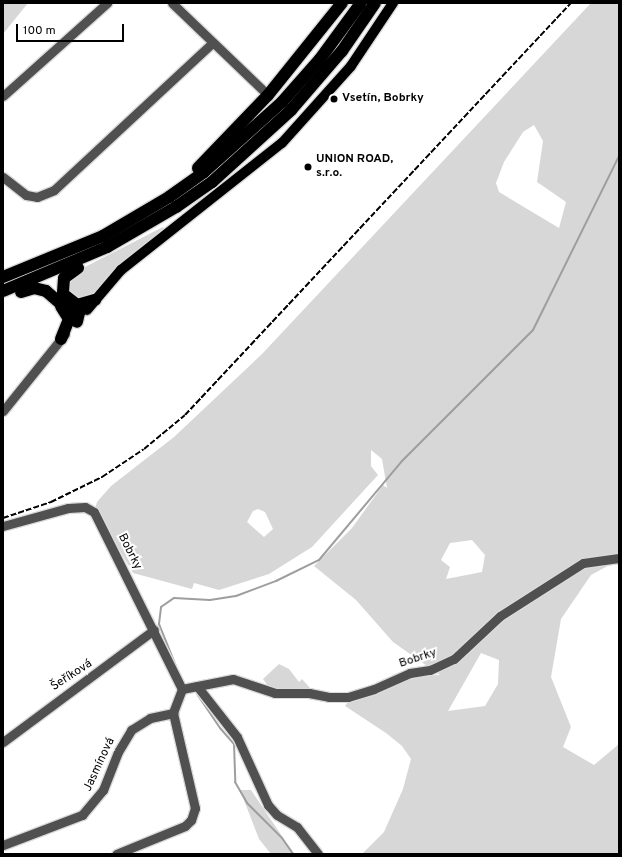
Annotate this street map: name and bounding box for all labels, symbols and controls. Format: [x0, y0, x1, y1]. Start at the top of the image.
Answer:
scale bar [18, 16, 126, 42]
text: 100 m [23, 23, 56, 39]
place label: Vsetín, Bobrky [342, 92, 424, 106]
marker: Vsetín, Bobrky [329, 94, 339, 104]
place label: UNION ROAD, s.r.o. [316, 153, 393, 181]
marker: UNION ROAD, s.r.o. [303, 162, 313, 172]
street label: Bobrky [114, 532, 144, 572]
street label: Bobrky [397, 646, 439, 672]
street label: Šeříková [49, 657, 95, 695]
street label: Jasmínová [81, 736, 119, 794]

